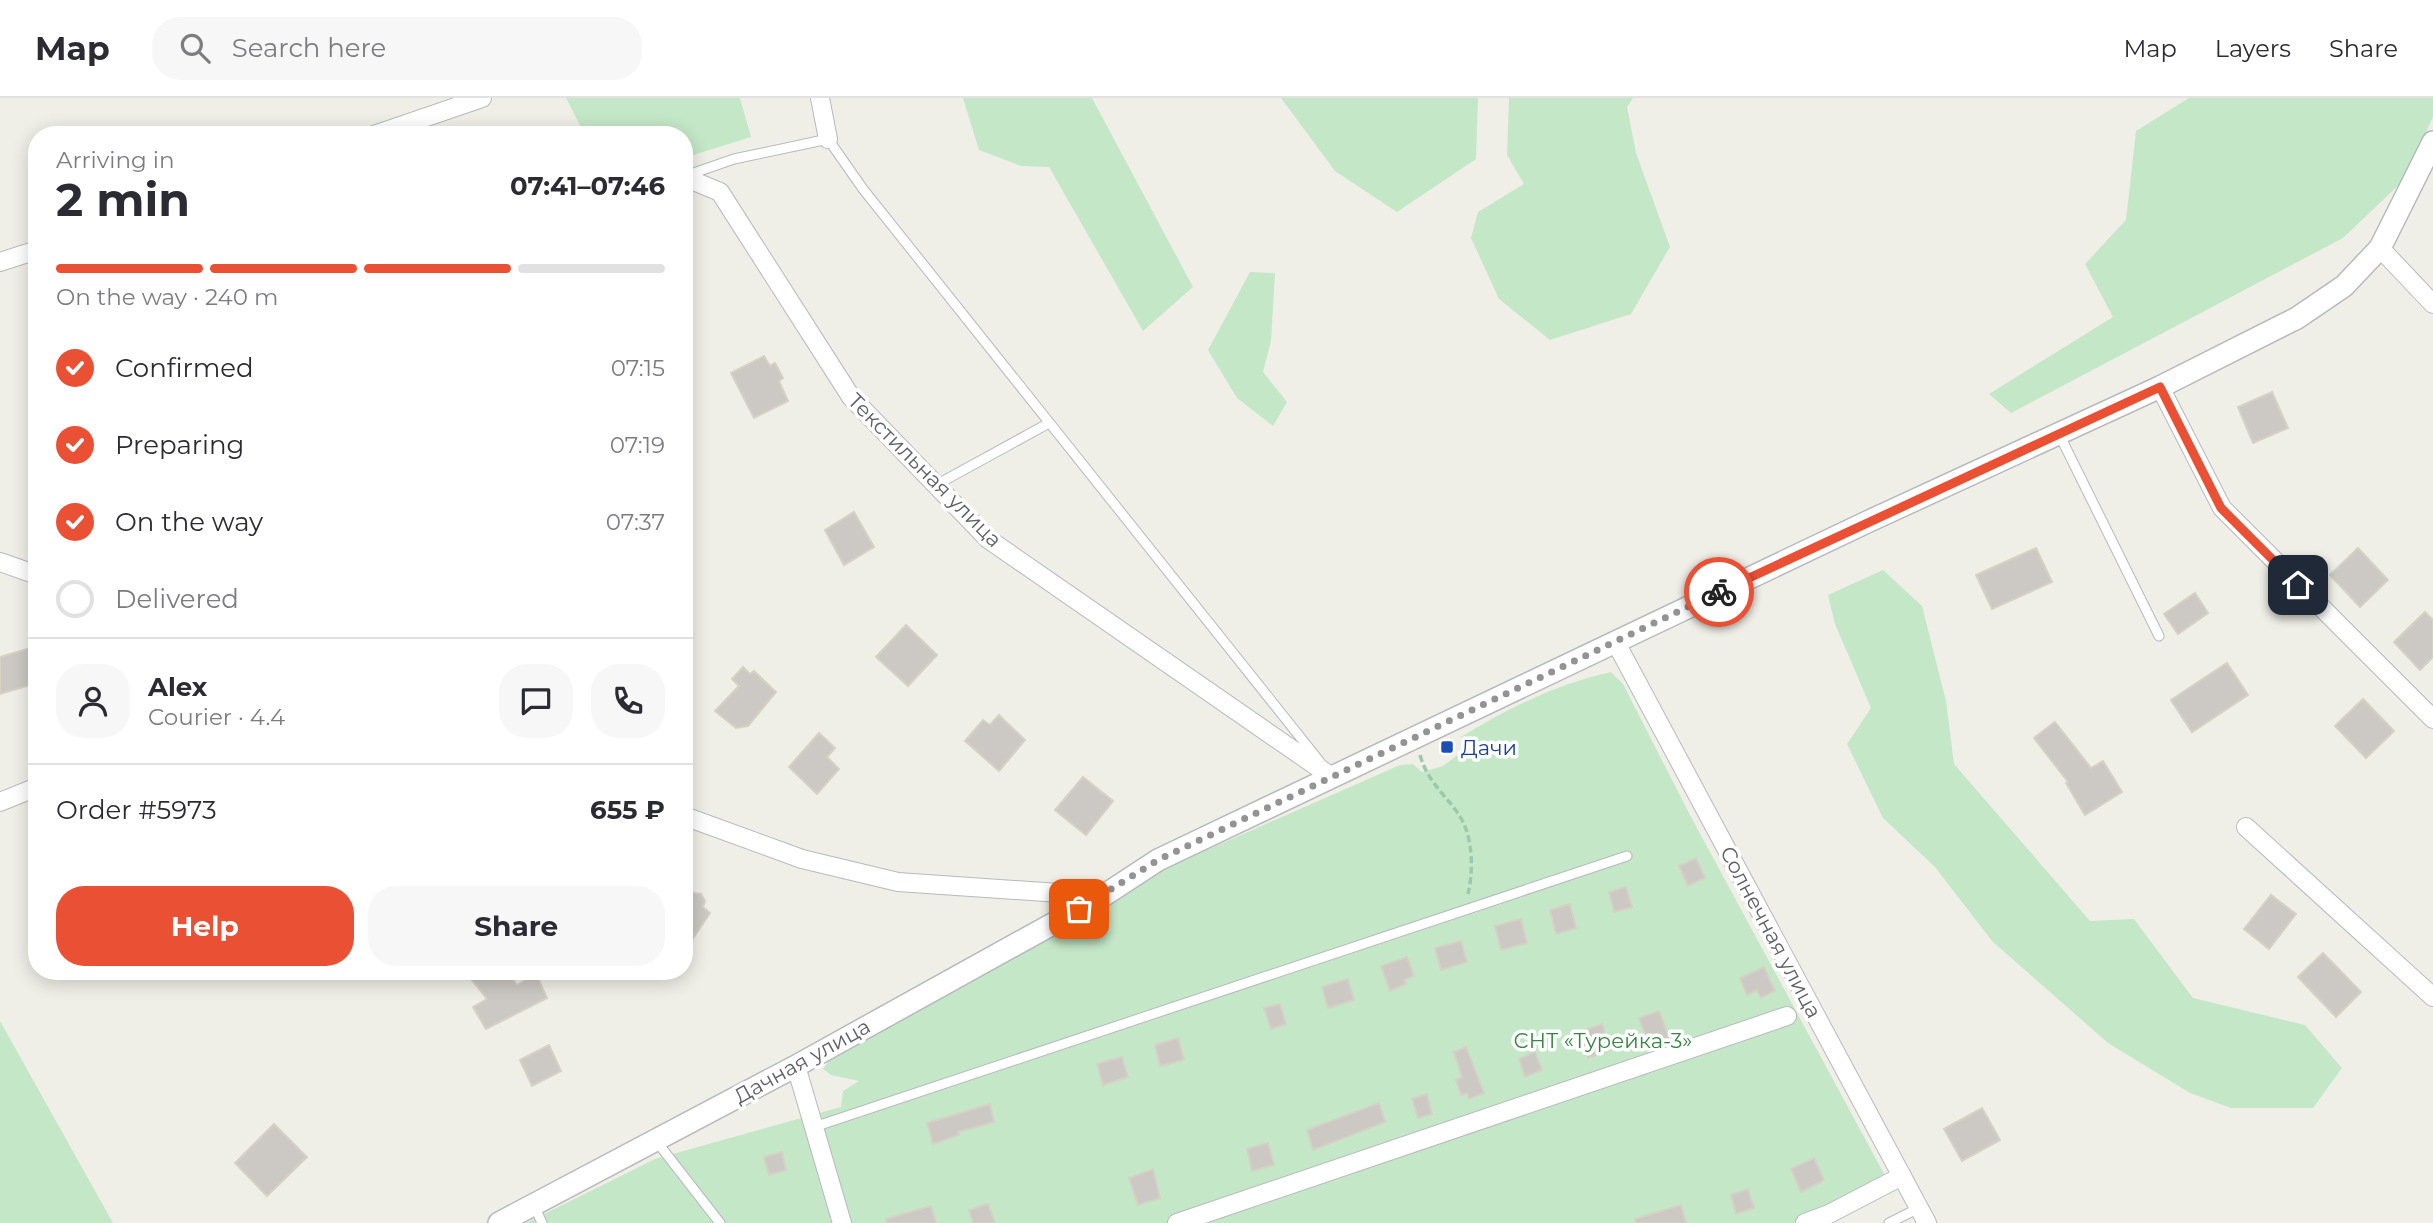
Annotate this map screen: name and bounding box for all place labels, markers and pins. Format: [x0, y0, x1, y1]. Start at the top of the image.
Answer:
pin [2268, 555, 2328, 615]
place label: Дачи [1461, 735, 1517, 760]
marker: Дачи [1439, 739, 1455, 755]
pin [1049, 879, 1109, 939]

